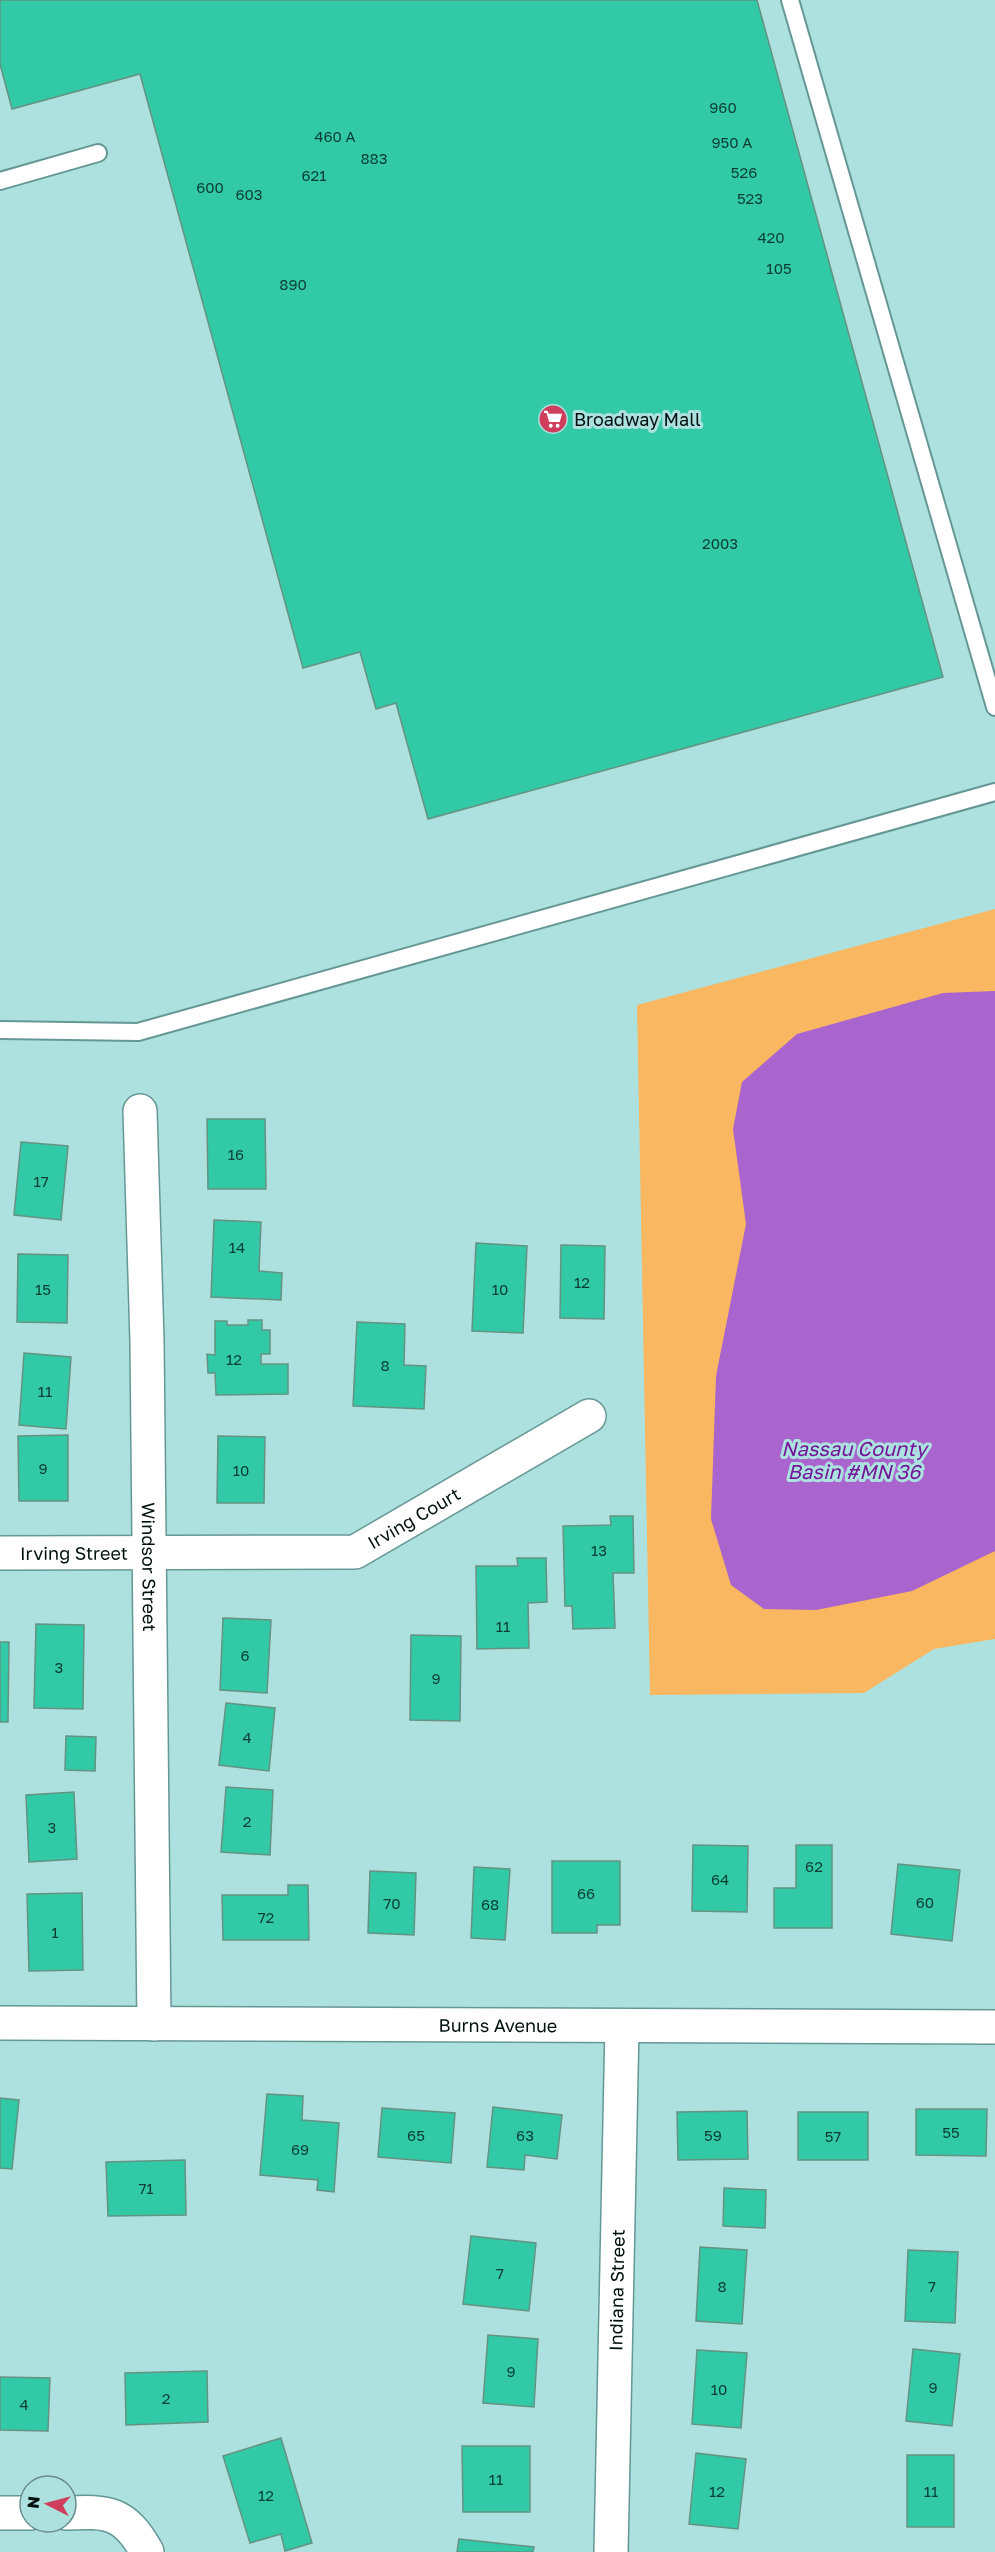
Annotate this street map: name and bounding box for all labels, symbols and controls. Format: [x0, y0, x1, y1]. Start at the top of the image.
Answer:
house number: 960 [709, 98, 737, 116]
house number: 460 A [314, 127, 356, 145]
house number: 950 A [712, 133, 752, 151]
house number: 883 [360, 149, 388, 167]
house number: 526 [731, 163, 757, 181]
house number: 621 [301, 166, 327, 184]
house number: 600 [196, 178, 224, 196]
house number: 603 [235, 185, 263, 203]
house number: 523 [737, 189, 763, 207]
house number: 420 [757, 228, 785, 246]
house number: 105 [766, 259, 792, 277]
house number: 890 [279, 275, 307, 293]
supermarket icon: Broadway Mall [537, 403, 569, 435]
place label: Broadway Mall [574, 408, 701, 430]
house number: 2003 [702, 534, 738, 552]
house number: 16 [228, 1145, 244, 1163]
house number: 17 [33, 1172, 49, 1190]
house number: 14 [229, 1238, 245, 1256]
house number: 12 [574, 1273, 590, 1291]
house number: 15 [35, 1280, 51, 1298]
house number: 10 [492, 1280, 508, 1298]
house number: 12 [226, 1350, 242, 1368]
house number: 8 [380, 1356, 390, 1374]
house number: 11 [38, 1382, 52, 1400]
water label: Nassau County Basin #MN 36 [781, 1436, 930, 1483]
house number: 9 [38, 1459, 48, 1477]
house number: 10 [233, 1461, 249, 1479]
street label: Irving Court [364, 1482, 464, 1553]
street label: Windsor Street [138, 1502, 161, 1632]
house number: 13 [591, 1541, 607, 1559]
street label: Irving Street [20, 1542, 128, 1564]
house number: 11 [496, 1617, 510, 1635]
house number: 6 [240, 1646, 250, 1664]
house number: 3 [55, 1658, 63, 1676]
house number: 9 [431, 1669, 441, 1687]
house number: 4 [242, 1728, 252, 1746]
house number: 2 [243, 1812, 251, 1830]
house number: 3 [48, 1818, 56, 1836]
house number: 62 [805, 1857, 823, 1875]
house number: 64 [711, 1870, 729, 1888]
house number: 66 [577, 1884, 595, 1902]
house number: 60 [916, 1893, 934, 1911]
house number: 70 [383, 1894, 401, 1912]
house number: 68 [481, 1895, 499, 1913]
house number: 72 [258, 1908, 274, 1926]
house number: 1 [51, 1923, 59, 1941]
street label: Burns Avenue [439, 2014, 557, 2036]
house number: 55 [942, 2123, 960, 2141]
house number: 65 [407, 2126, 425, 2144]
house number: 63 [516, 2126, 534, 2144]
house number: 59 [704, 2126, 722, 2144]
house number: 57 [825, 2127, 841, 2145]
house number: 69 [291, 2140, 309, 2158]
house number: 71 [138, 2179, 154, 2197]
street label: Indiana Street [604, 2229, 629, 2351]
house number: 7 [496, 2264, 504, 2282]
house number: 8 [717, 2277, 727, 2295]
house number: 7 [928, 2277, 936, 2295]
house number: 9 [506, 2362, 516, 2380]
house number: 9 [928, 2378, 938, 2396]
house number: 10 [711, 2380, 727, 2398]
house number: 2 [162, 2389, 170, 2407]
house number: 4 [19, 2395, 29, 2413]
house number: 11 [489, 2470, 503, 2488]
north arrow [18, 2474, 78, 2534]
house number: 12 [709, 2482, 725, 2500]
house number: 11 [924, 2482, 938, 2500]
house number: 12 [258, 2486, 274, 2504]
text: N [23, 2495, 44, 2510]

